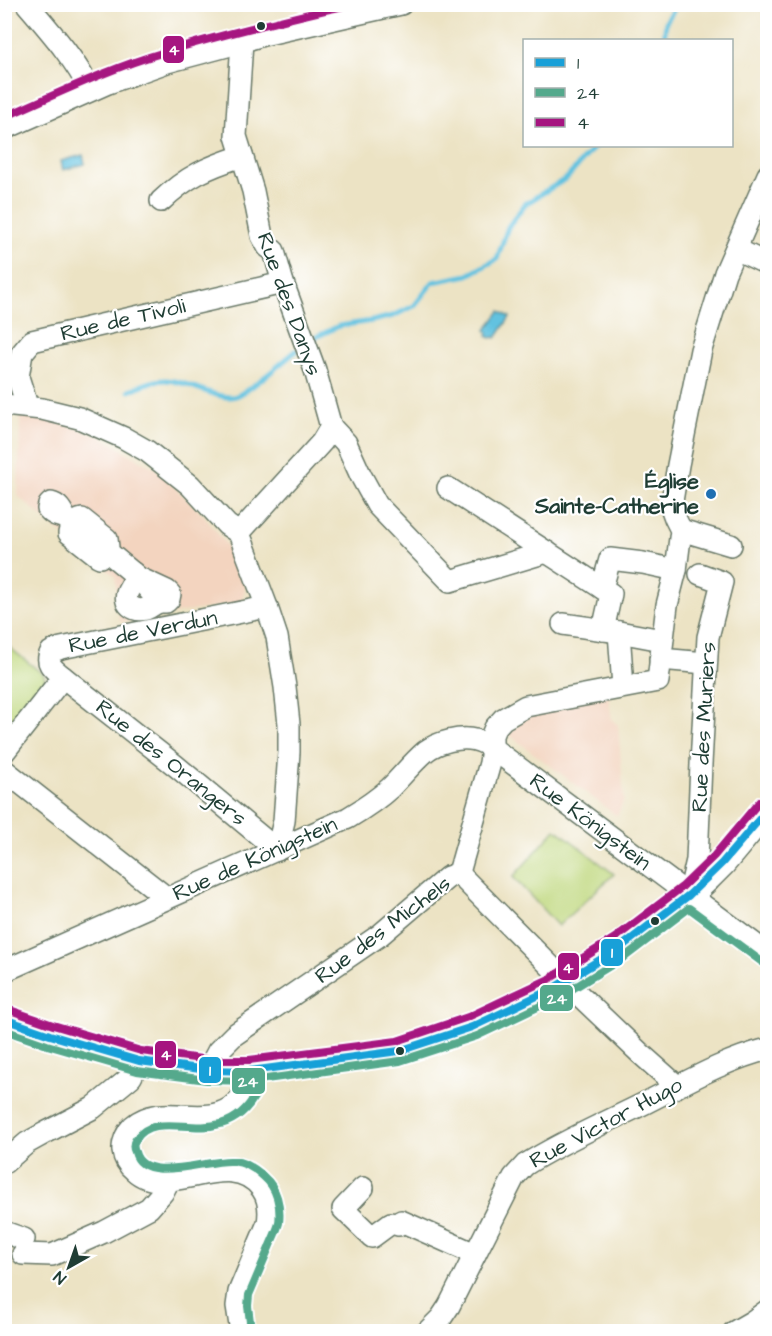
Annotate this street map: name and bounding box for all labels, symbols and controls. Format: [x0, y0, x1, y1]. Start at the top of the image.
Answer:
unlabelled marker [255, 20, 267, 32]
line badge: 4 [162, 35, 185, 64]
text: 4 [169, 39, 180, 61]
legend [523, 39, 733, 147]
text: 1 [577, 51, 579, 76]
text: 24 [577, 81, 600, 106]
text: 4 [577, 111, 589, 136]
street label: Rue des Danys [248, 228, 329, 380]
street label: Rue de Tivoli [58, 291, 188, 349]
place label: Église Sainte-Catherine [534, 466, 699, 522]
marker: Église Sainte-Catherine [704, 487, 718, 501]
street label: Rue de Verdun [66, 602, 220, 662]
street label: Rue des Muriers [684, 641, 724, 813]
street label: Rue des Orangers [88, 692, 253, 834]
street label: Rue Königstein [522, 766, 657, 879]
street label: Rue de Königstein [168, 809, 343, 910]
street label: Rue des Michels [308, 868, 458, 992]
unlabelled marker [649, 915, 661, 927]
line badge: 1 [600, 938, 624, 967]
text: 1 [611, 942, 614, 964]
line badge: 4 [557, 952, 580, 981]
text: 4 [563, 957, 574, 979]
line badge: 24 [539, 984, 574, 1012]
text: 24 [546, 988, 567, 1010]
line badge: 4 [154, 1040, 177, 1069]
text: 4 [161, 1044, 172, 1066]
unlabelled marker [394, 1045, 406, 1057]
line badge: 1 [198, 1056, 222, 1084]
text: 1 [209, 1060, 212, 1082]
line badge: 24 [231, 1067, 266, 1095]
street label: Rue Victor Hugo [524, 1069, 689, 1177]
text: 24 [237, 1071, 258, 1093]
north arrow [39, 1237, 99, 1297]
text: N [49, 1266, 71, 1289]

